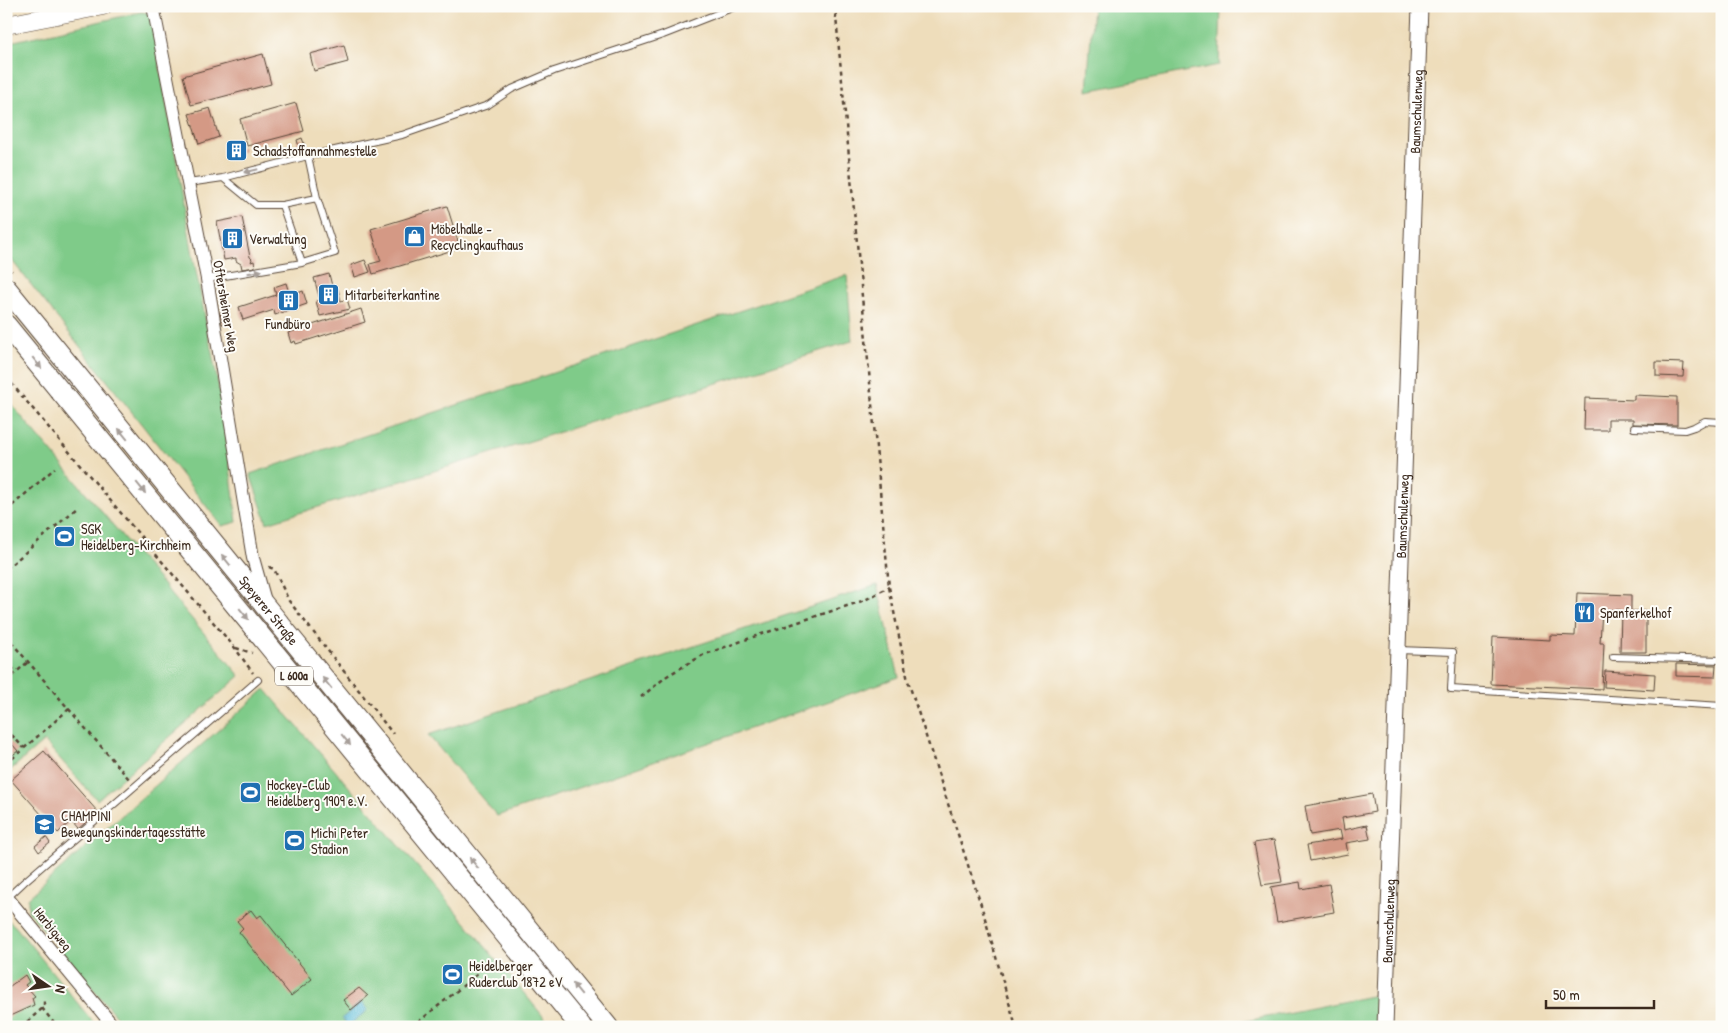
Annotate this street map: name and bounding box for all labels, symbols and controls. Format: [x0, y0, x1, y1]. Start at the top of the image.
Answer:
street label: Baumschulenweg [1405, 69, 1428, 154]
building icon: Schadstoffannahmestelle [225, 139, 249, 163]
place label: Schadstoffannahmestelle [253, 141, 377, 160]
one-way arrow [244, 167, 259, 175]
place label: Möbelhalle - Recyclingkaufhaus [431, 219, 523, 255]
shop icon: Möbelhalle - Recyclingkaufhaus [403, 225, 427, 249]
building icon: Verwaltung [221, 227, 245, 251]
place label: Verwaltung [249, 229, 307, 249]
street label: Oftersheimer Weg [208, 259, 244, 353]
one-way arrow [247, 267, 263, 275]
building icon: Mitarbeiterkantine [317, 283, 341, 307]
place label: Mitarbeiterkantine [345, 285, 440, 304]
building icon: Fundbüro [276, 289, 300, 313]
place label: Fundbüro [264, 314, 311, 333]
one-way arrow [32, 356, 43, 369]
one-way arrow [118, 427, 129, 440]
street label: Baumschulenweg [1391, 474, 1414, 559]
one-way arrow [136, 481, 147, 494]
place label: SGK Heidelberg-Kirchheim [81, 519, 191, 555]
sports icon: SGK Heidelberg-Kirchheim [53, 525, 77, 549]
one-way arrow [221, 553, 232, 566]
street label: Speyerer Straße [235, 572, 303, 649]
restaurant icon: Spanferkelhof [1572, 601, 1596, 625]
place label: Spanferkelhof [1600, 603, 1672, 623]
one-way arrow [238, 607, 249, 620]
road number: L 600a [275, 666, 313, 686]
one-way arrow [321, 678, 333, 690]
one-way arrow [341, 733, 352, 746]
place label: Hockey-Club Heidelberg 1909 e.V. [267, 775, 367, 811]
sports icon: Hockey-Club Heidelberg 1909 e.V. [239, 781, 263, 805]
place label: CHAMPINI Bewegungskindertagesstätte [61, 806, 206, 842]
school or university icon: CHAMPINI Bewegungskindertagesstätte [33, 812, 57, 836]
place label: Michi Peter Stadion [311, 823, 369, 858]
sports icon: Michi Peter Stadion [283, 829, 307, 853]
one-way arrow [469, 857, 480, 870]
street label: Baumschulenweg [1377, 879, 1400, 963]
street label: Harbigweg [29, 903, 77, 955]
place label: Heidelberger Ruderclub 1872 eV [469, 956, 563, 991]
north arrow [22, 960, 72, 1010]
sports icon: Heidelberger Ruderclub 1872 eV [441, 962, 465, 986]
scale bar [1546, 978, 1653, 1010]
text: N [51, 983, 71, 995]
one-way arrow [571, 983, 582, 996]
text: 50 m [1553, 984, 1580, 1005]

